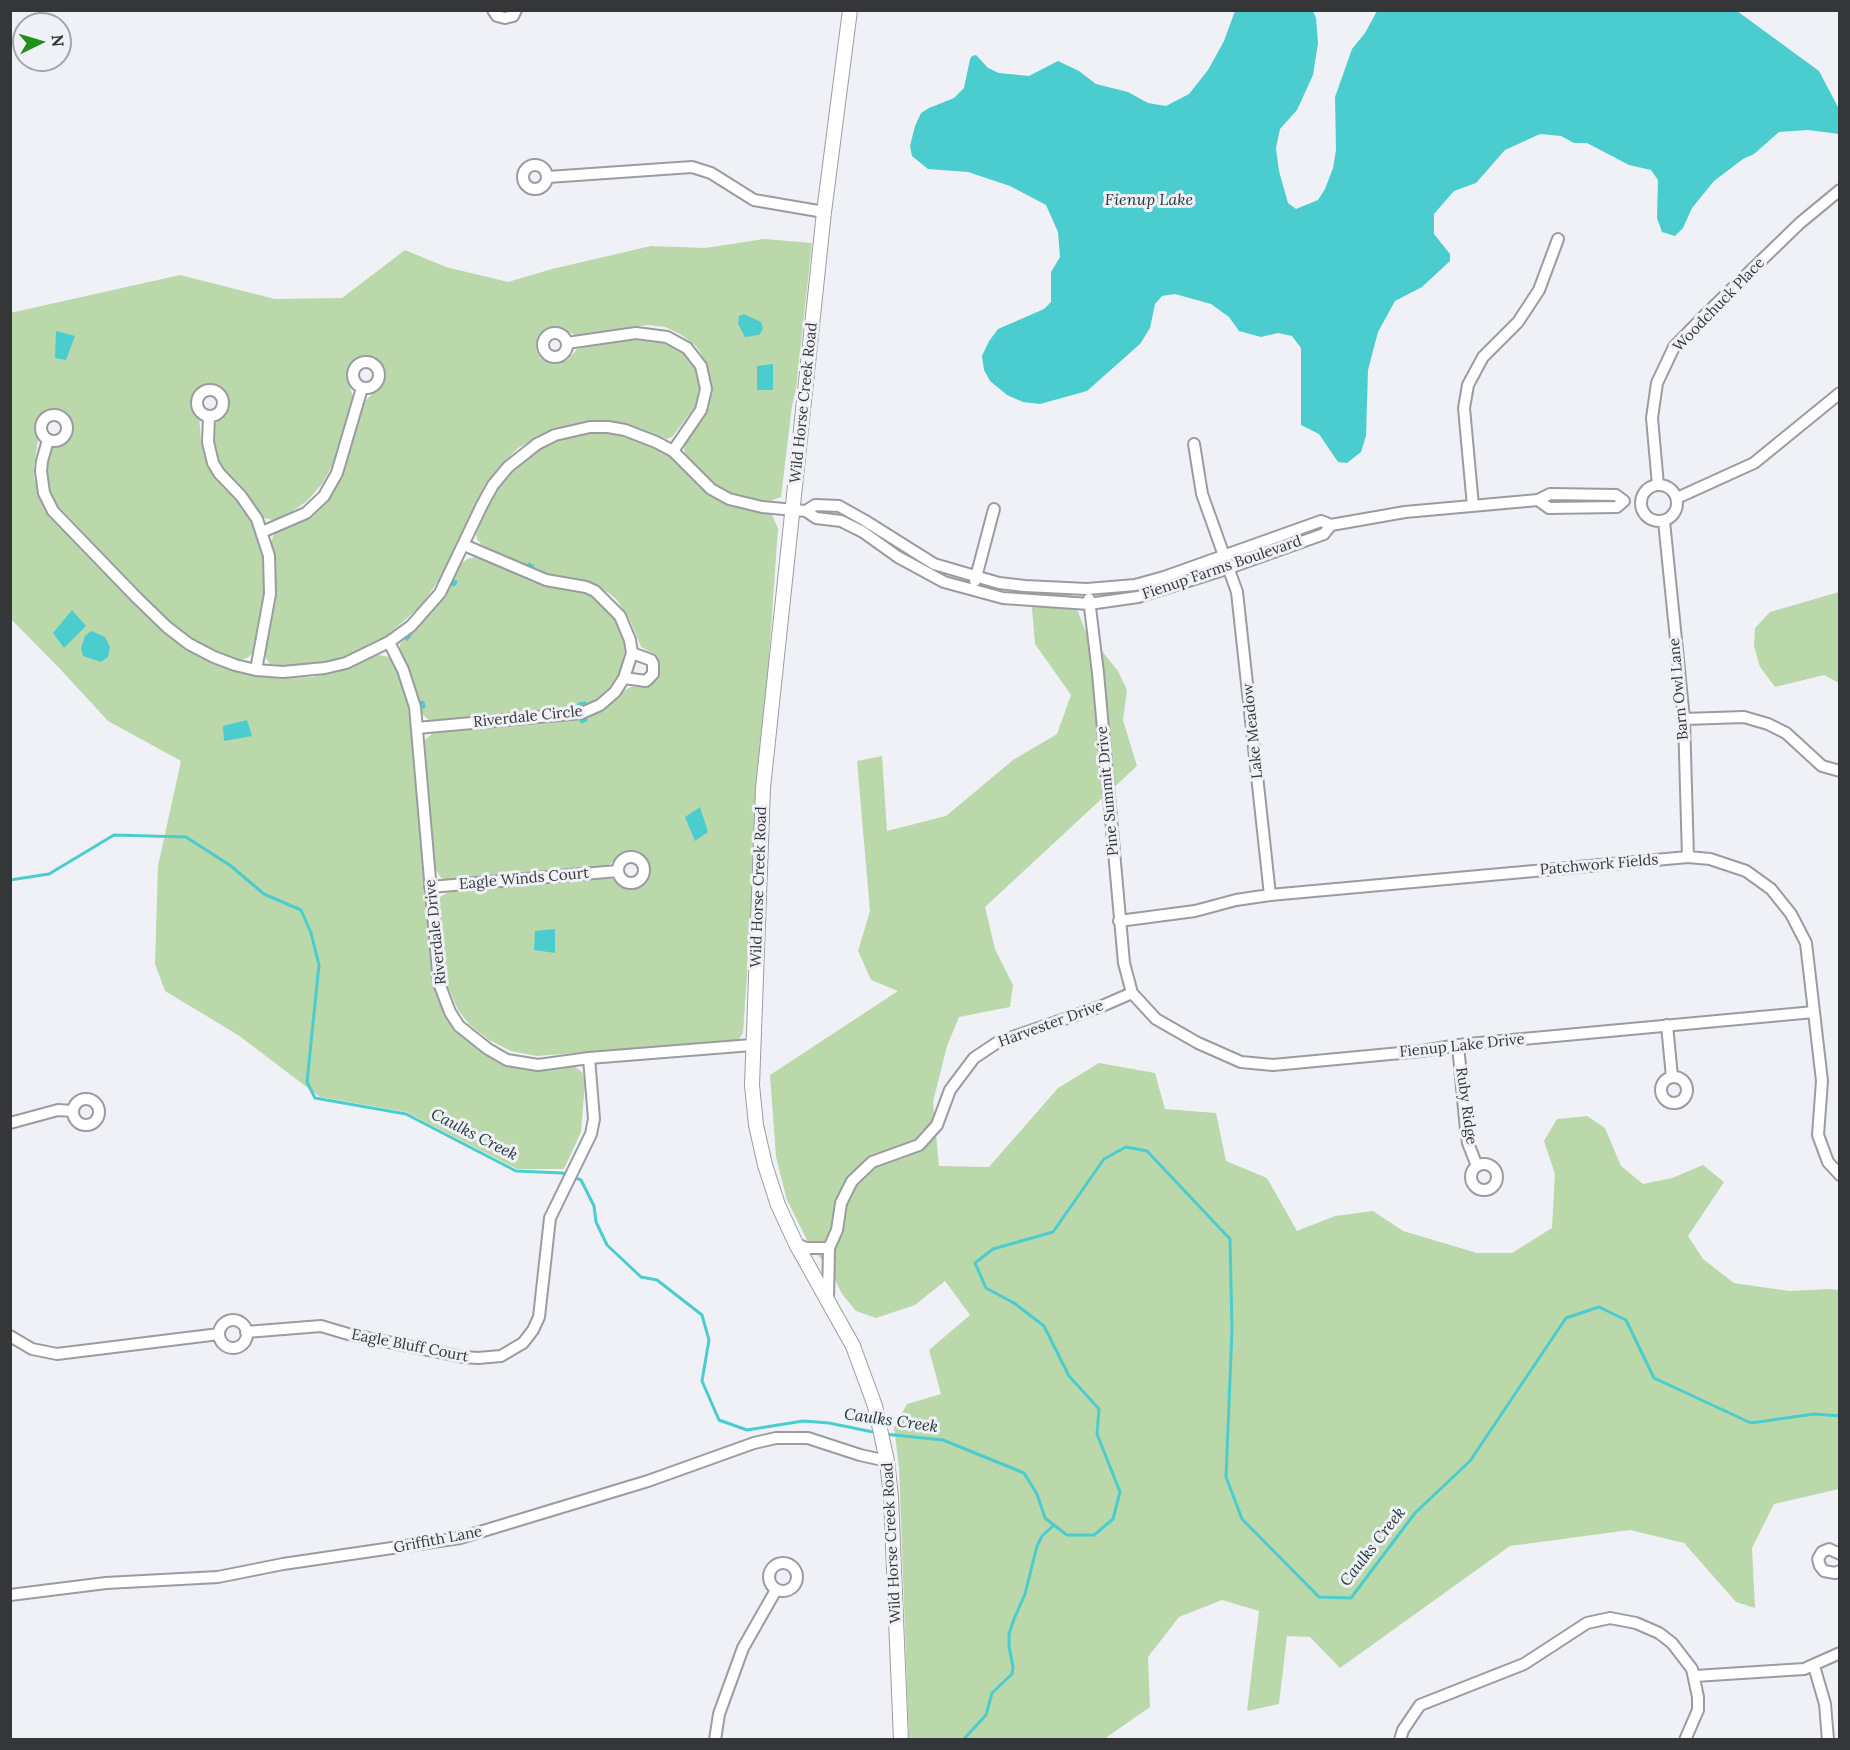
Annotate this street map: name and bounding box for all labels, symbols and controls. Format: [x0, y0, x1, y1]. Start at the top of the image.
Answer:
north arrow [12, 12, 72, 72]
text: N [47, 34, 68, 48]
water label: Fienup Lake [1105, 190, 1193, 210]
street label: Woodchuck Place [1670, 254, 1768, 356]
street label: Wild Horse Creek Road [787, 322, 821, 484]
street label: Fienup Farms Boulevard [1140, 532, 1304, 604]
street label: Barn Owl Lane [1666, 637, 1692, 741]
street label: Lake Meadow [1239, 682, 1267, 780]
street label: Riverdale Circle [472, 702, 584, 732]
street label: Pine Summit Drive [1093, 725, 1123, 857]
street label: Wild Horse Creek Road [747, 806, 771, 968]
street label: Patchwork Fields [1539, 851, 1659, 879]
street label: Eagle Winds Court [458, 864, 590, 894]
street label: Riverdale Drive [422, 878, 450, 986]
street label: Harvester Drive [996, 997, 1106, 1051]
street label: Fienup Lake Drive [1399, 1030, 1525, 1062]
street label: Ruby Ridge [1452, 1066, 1480, 1146]
water label: Caulks Creek [427, 1105, 521, 1165]
street label: Eagle Bluff Court [350, 1326, 470, 1366]
water label: Caulks Creek [843, 1405, 939, 1437]
street label: Wild Horse Creek Road [879, 1462, 905, 1624]
water label: Caulks Creek [1336, 1504, 1410, 1590]
street label: Griffith Lane [392, 1523, 484, 1557]

